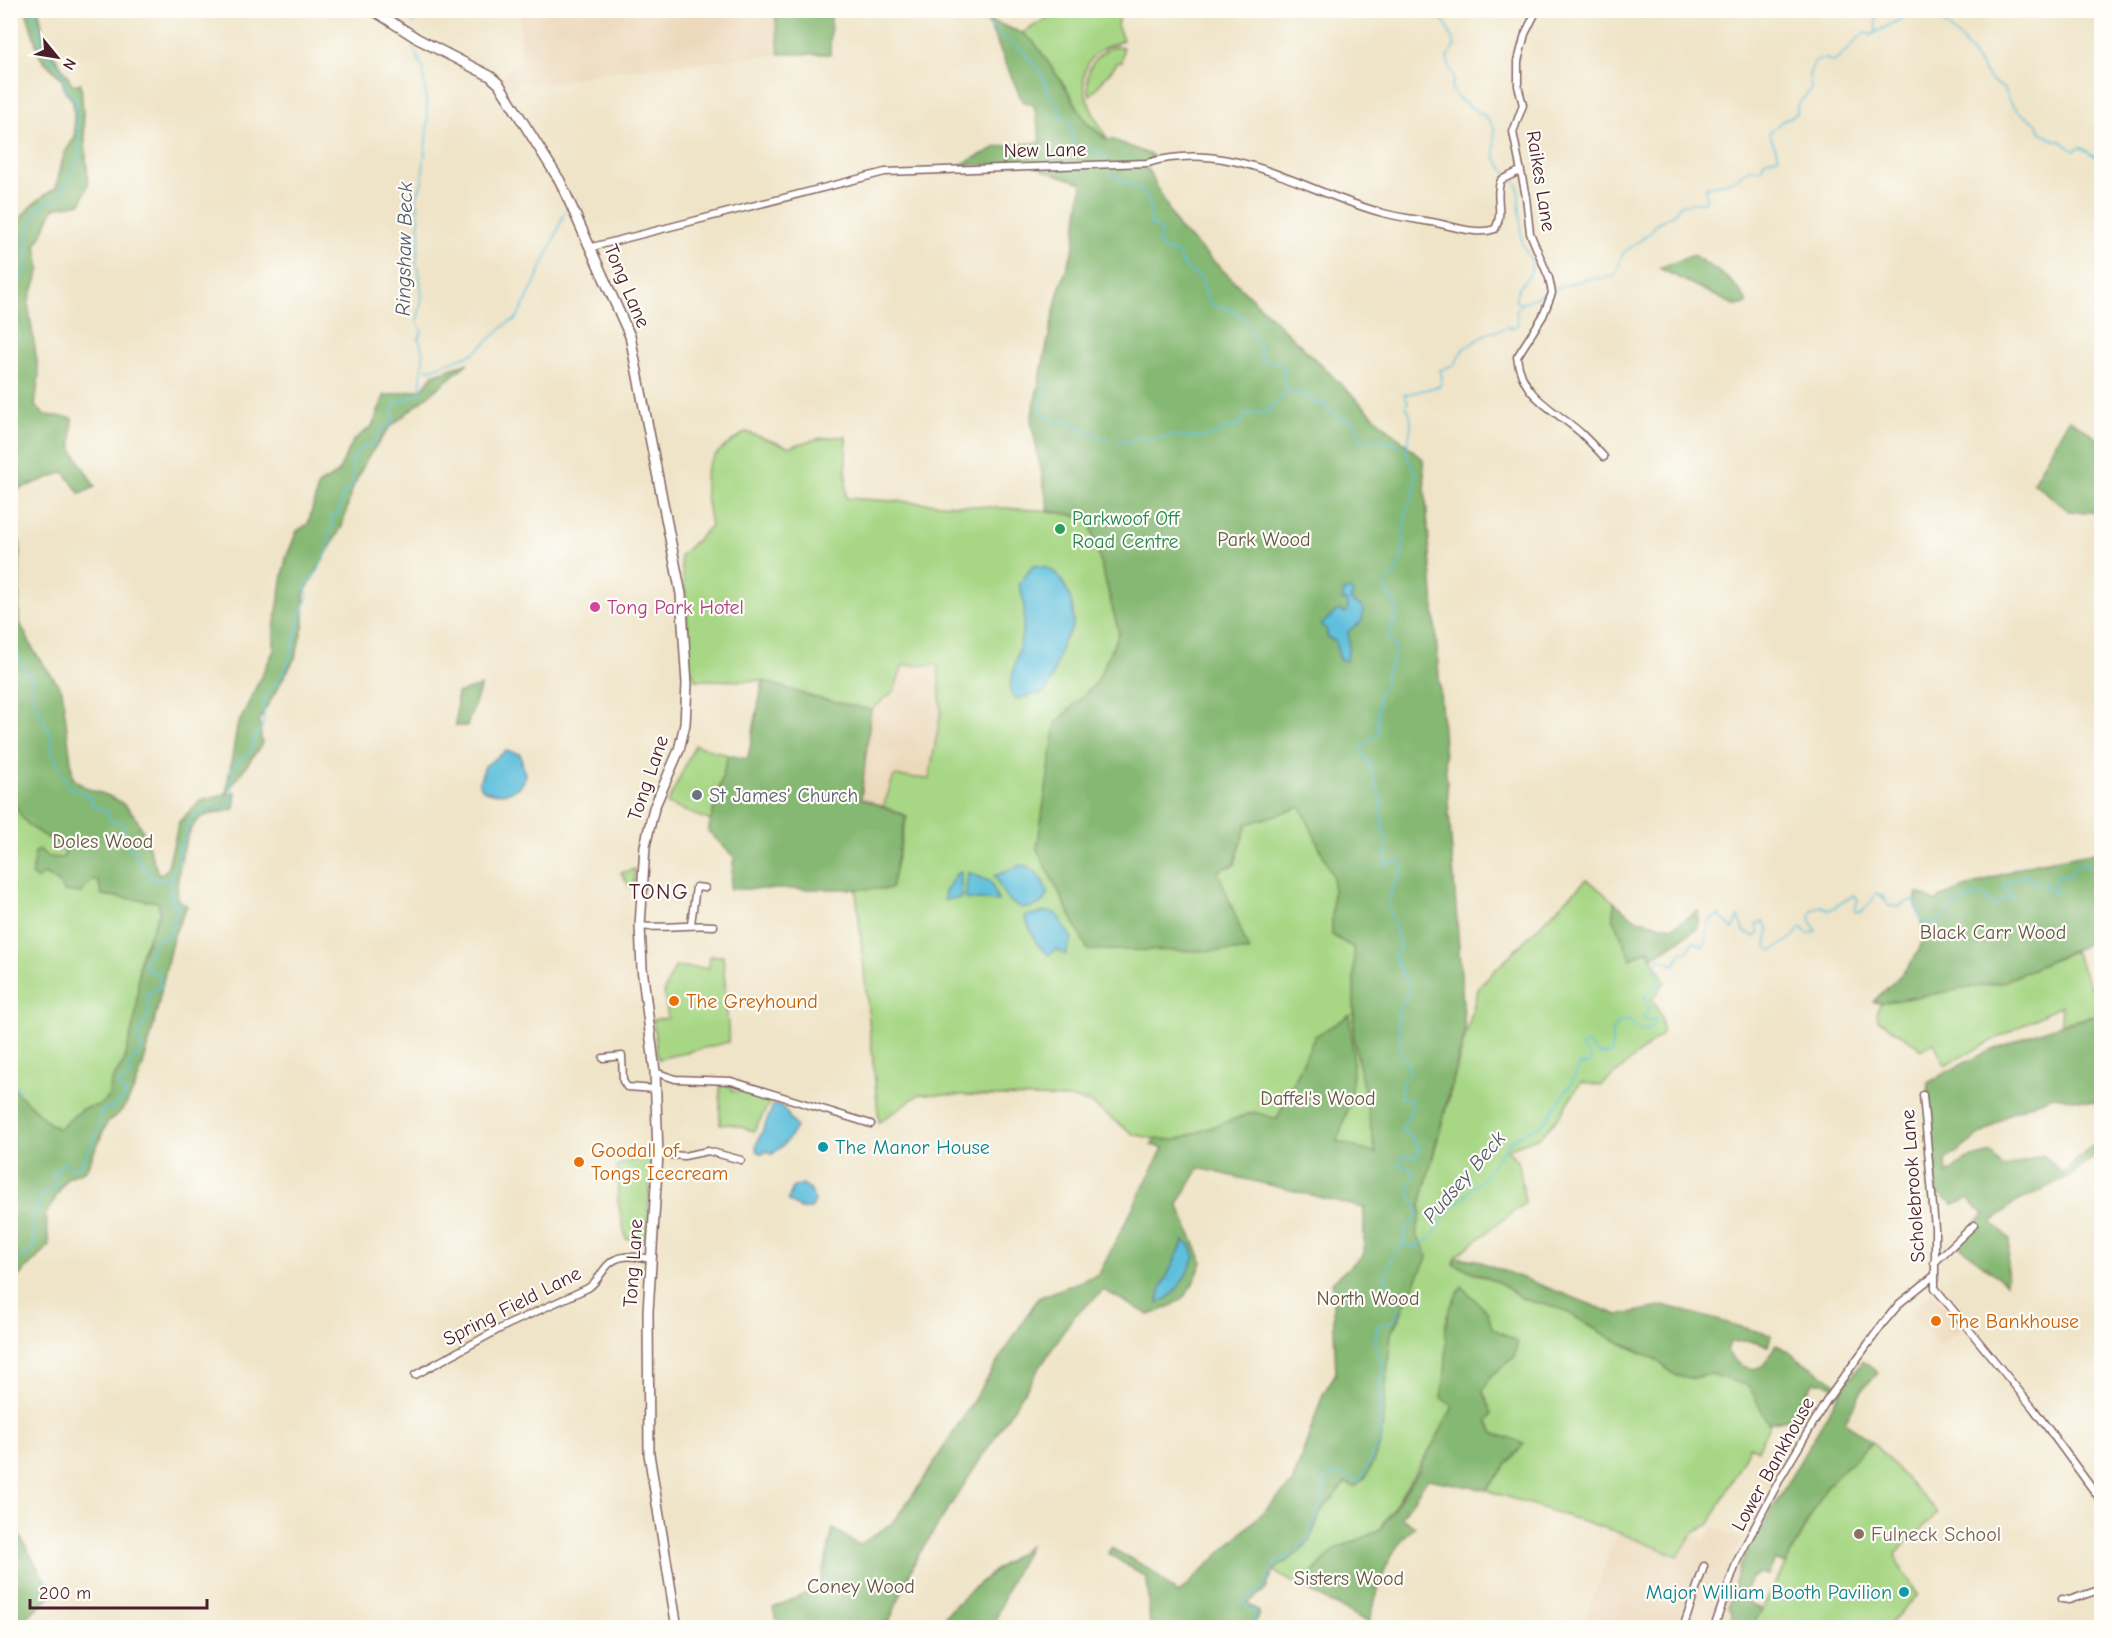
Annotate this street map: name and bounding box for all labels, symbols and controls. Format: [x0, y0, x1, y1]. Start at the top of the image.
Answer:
north arrow [27, 27, 87, 87]
text: N [59, 55, 80, 73]
street label: Raikes Lane [1522, 129, 1560, 233]
street label: New Lane [1003, 138, 1087, 162]
water label: Ringshaw Beck [391, 181, 417, 316]
street label: Tong Lane [599, 241, 655, 331]
place label: Parkwoof Off Road Centre [1072, 507, 1181, 553]
marker: Parkwoof Off Road Centre [1053, 522, 1067, 536]
park label: Park Wood [1217, 528, 1311, 551]
place label: Tong Park Hotel [607, 596, 744, 619]
marker: Tong Park Hotel [588, 600, 602, 614]
street label: Tong Lane [623, 732, 673, 824]
place label: St James' Church [709, 784, 858, 807]
marker: St James' Church [690, 788, 704, 802]
park label: Doles Wood [53, 830, 153, 853]
district label: TONG [629, 879, 689, 905]
park label: Black Carr Wood [1920, 921, 2066, 944]
place label: The Greyhound [686, 990, 818, 1013]
marker: The Greyhound [667, 994, 681, 1008]
park label: Daffel's Wood [1260, 1087, 1376, 1110]
street label: Scholebrook Lane [1896, 1109, 1930, 1263]
water label: Pudsey Beck [1418, 1126, 1511, 1228]
place label: The Manor House [835, 1136, 990, 1159]
place label: Goodall of Tongs Icecream [591, 1139, 728, 1185]
marker: The Manor House [816, 1140, 830, 1154]
marker: Goodall of Tongs Icecream [572, 1155, 586, 1169]
street label: Tong Lane [618, 1218, 648, 1308]
street label: Spring Field Lane [439, 1261, 585, 1351]
park label: North Wood [1316, 1287, 1420, 1310]
place label: The Bankhouse [1948, 1310, 2079, 1333]
marker: The Bankhouse [1929, 1314, 1943, 1328]
street label: Lower Bankhouse [1727, 1393, 1819, 1535]
place label: Fulneck School [1871, 1523, 2001, 1546]
marker: Fulneck School [1852, 1527, 1866, 1541]
park label: Sisters Wood [1294, 1567, 1404, 1590]
scale bar [30, 1572, 207, 1610]
park label: Coney Wood [807, 1575, 915, 1598]
place label: Major William Booth Pavilion [1646, 1581, 1892, 1604]
text: 200 m [39, 1583, 91, 1604]
marker: Major William Booth Pavilion [1897, 1585, 1911, 1599]

